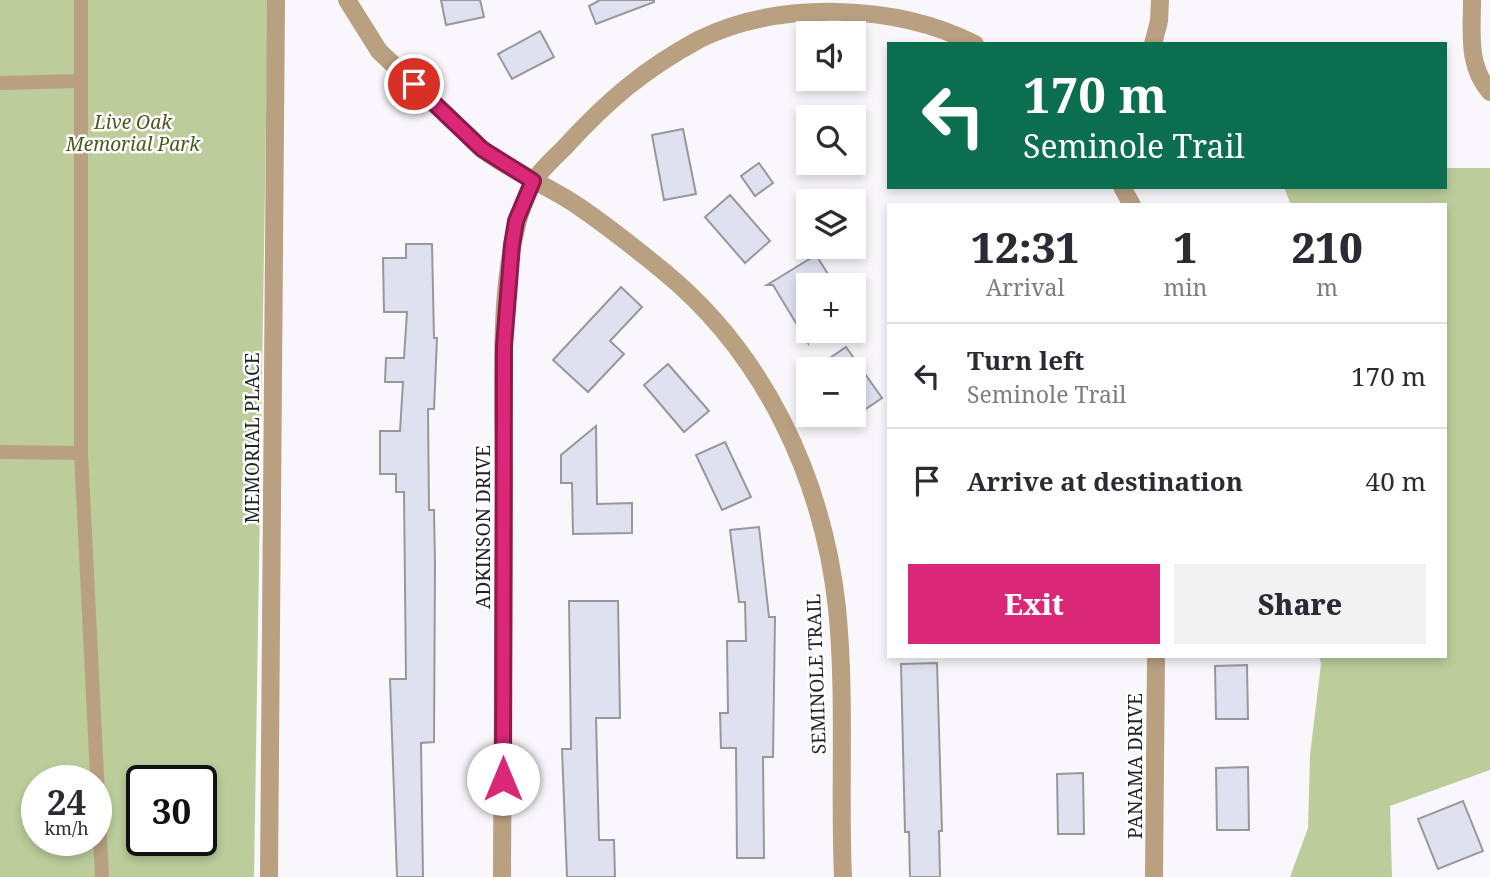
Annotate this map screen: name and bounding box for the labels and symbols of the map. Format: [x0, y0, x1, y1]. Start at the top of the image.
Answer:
pin [384, 54, 444, 114]
park label: Live Oak Memorial Park [65, 109, 201, 157]
street label: MEMORIAL PLACE [239, 352, 265, 524]
street label: ADKINSON DRIVE [470, 445, 496, 609]
street label: SEMINOLE TRAIL [800, 593, 832, 755]
street label: PANAMA DRIVE [1122, 693, 1148, 839]
position arrow [466, 742, 540, 816]
speed limit sign: 30 [126, 765, 217, 856]

